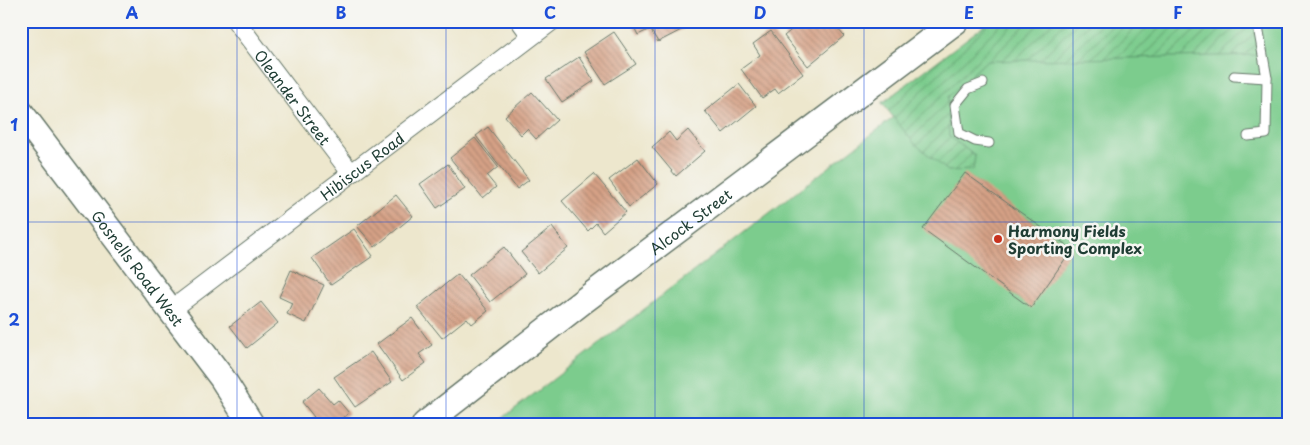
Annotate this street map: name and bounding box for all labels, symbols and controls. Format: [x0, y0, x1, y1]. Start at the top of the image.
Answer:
text: A [126, 0, 139, 24]
text: B [336, 0, 347, 24]
text: C [544, 0, 556, 24]
text: D [754, 0, 766, 24]
text: E [964, 0, 974, 24]
text: F [1173, 0, 1183, 24]
street label: Oleander Street [250, 44, 337, 149]
text: 1 [10, 112, 18, 136]
street label: Hibiscus Road [314, 126, 408, 205]
street label: Alcock Street [644, 182, 736, 259]
street label: Gosnells Road West [87, 205, 190, 331]
place label: Harmony Fields Sporting Complex [1008, 219, 1142, 259]
marker: Harmony Fields Sporting Complex [992, 233, 1004, 245]
text: 2 [8, 307, 20, 331]

